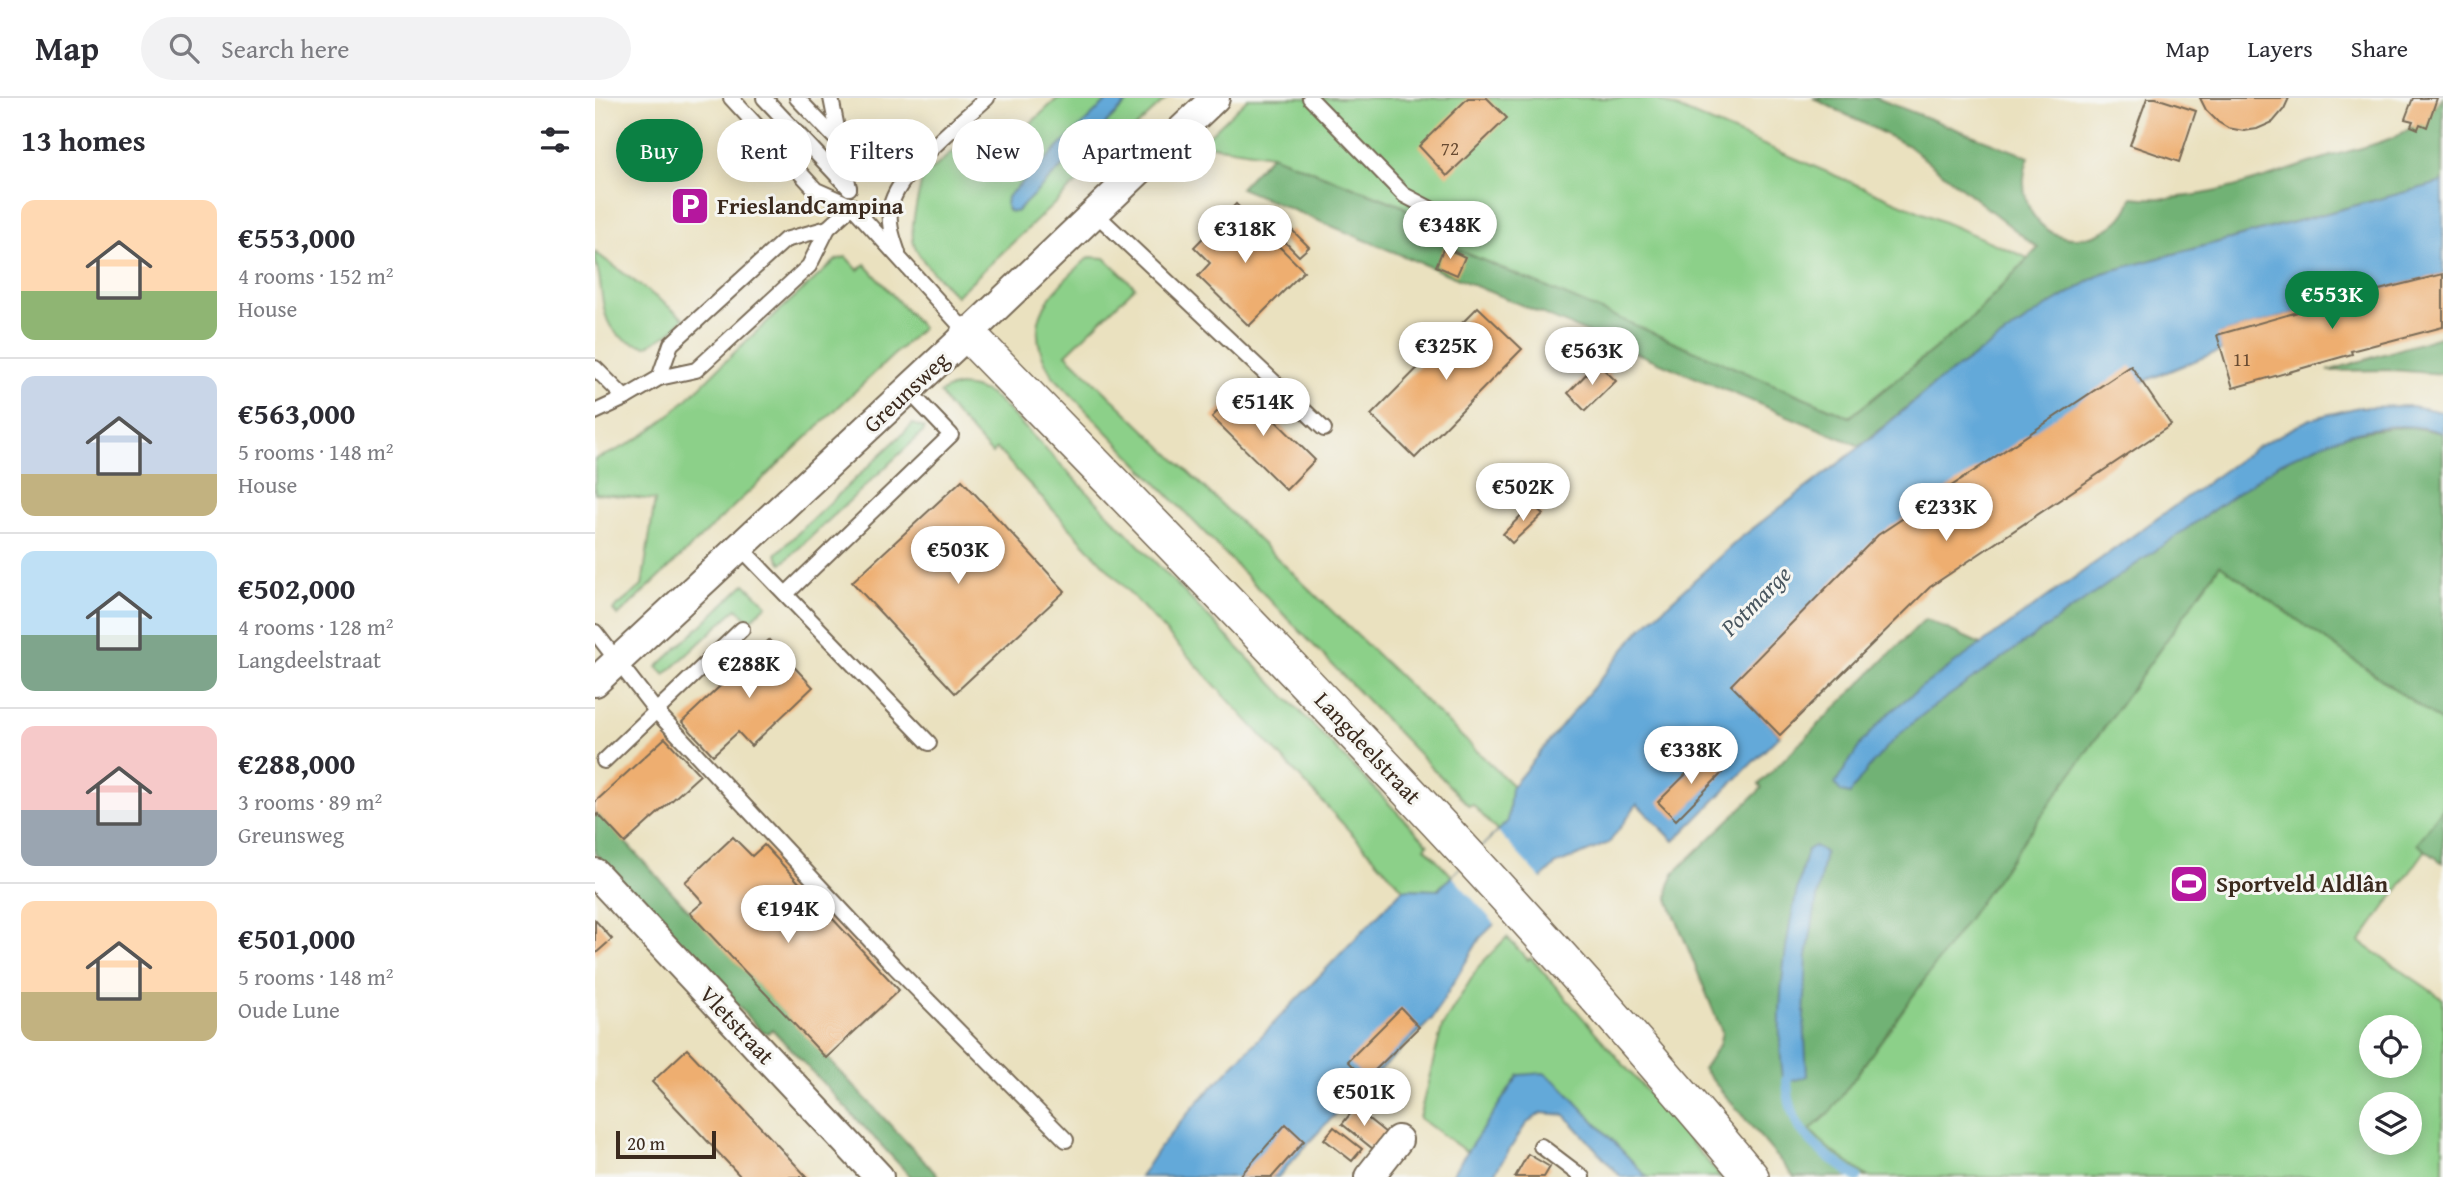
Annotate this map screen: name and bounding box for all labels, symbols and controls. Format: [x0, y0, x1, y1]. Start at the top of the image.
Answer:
search box [141, 17, 631, 80]
text: Map [35, 24, 99, 72]
icon: search [165, 29, 203, 67]
text: Search here [221, 29, 349, 68]
text: Map [2166, 31, 2209, 66]
text: Layers [2247, 31, 2313, 66]
text: Share [2351, 31, 2408, 66]
text: 13 homes [21, 118, 146, 162]
chip: Buy [616, 119, 703, 182]
chip: Rent [717, 119, 812, 182]
chip: Filters [826, 119, 938, 182]
chip: New [952, 119, 1044, 182]
chip: Apartment [1058, 119, 1216, 182]
icon: filters [536, 121, 574, 159]
house number: 72 [1441, 134, 1459, 162]
parking icon: FrieslandCampina [669, 185, 711, 227]
place label: FrieslandCampina [717, 189, 904, 222]
pin: €348K [1401, 202, 1499, 261]
pin: €318K [1196, 206, 1294, 265]
text: €348K [1419, 207, 1481, 240]
text: €318K [1214, 211, 1276, 244]
text: €553,000 [238, 215, 355, 259]
icon: home [77, 228, 161, 312]
text: 4 rooms · 152 m² [238, 259, 393, 292]
pin: €553K [2283, 272, 2381, 331]
text: €553K [2301, 277, 2363, 310]
text: House [238, 292, 297, 325]
pin: €325K [1397, 322, 1495, 382]
text: €325K [1415, 328, 1477, 361]
pin: €563K [1543, 328, 1641, 387]
text: €563K [1561, 333, 1623, 366]
street label: Greunsweg [856, 343, 956, 440]
house number: 11 [2233, 345, 2251, 373]
pin: €514K [1214, 378, 1312, 438]
text: €514K [1232, 384, 1294, 417]
text: €563,000 [238, 391, 355, 435]
icon: home [77, 404, 161, 488]
text: 5 rooms · 148 m² [238, 435, 393, 468]
pin: €502K [1474, 464, 1572, 523]
text: House [238, 468, 297, 501]
text: €502K [1492, 469, 1554, 502]
pin: €233K [1897, 484, 1995, 543]
text: €233K [1915, 489, 1977, 522]
pin: €503K [909, 526, 1007, 586]
text: €503K [927, 532, 989, 565]
water label: Potmarge [1712, 557, 1799, 645]
text: €502,000 [238, 566, 355, 610]
icon: home [77, 579, 161, 663]
text: 4 rooms · 128 m² [238, 610, 393, 643]
pin: €288K [700, 640, 798, 700]
text: Langdeelstraat [238, 643, 381, 676]
text: €288K [718, 646, 780, 679]
street label: Langdeelstraat [1307, 684, 1429, 811]
pin: €338K [1642, 726, 1740, 786]
text: €338K [1660, 732, 1722, 765]
text: €288,000 [238, 741, 355, 785]
icon: home [77, 754, 161, 838]
text: 3 rooms · 89 m² [238, 785, 382, 818]
text: Greunsweg [238, 818, 344, 851]
sports icon: Sportveld Aldlân [2168, 863, 2210, 905]
place label: Sportveld Aldlân [2216, 867, 2389, 900]
pin: €194K [739, 886, 837, 945]
text: €194K [757, 891, 819, 924]
text: €501,000 [238, 916, 355, 960]
icon: home [77, 929, 161, 1013]
text: 5 rooms · 148 m² [238, 960, 393, 993]
street label: Vletstraat [692, 978, 782, 1071]
text: Oude Lune [238, 993, 340, 1026]
map controls [2359, 1015, 2422, 1155]
button: locate [2359, 1015, 2422, 1078]
pin: €501K [1315, 1068, 1413, 1128]
text: €501K [1333, 1074, 1395, 1107]
button: layers [2359, 1092, 2422, 1155]
scale bar [616, 1128, 716, 1160]
text: 20 m [627, 1129, 665, 1157]

